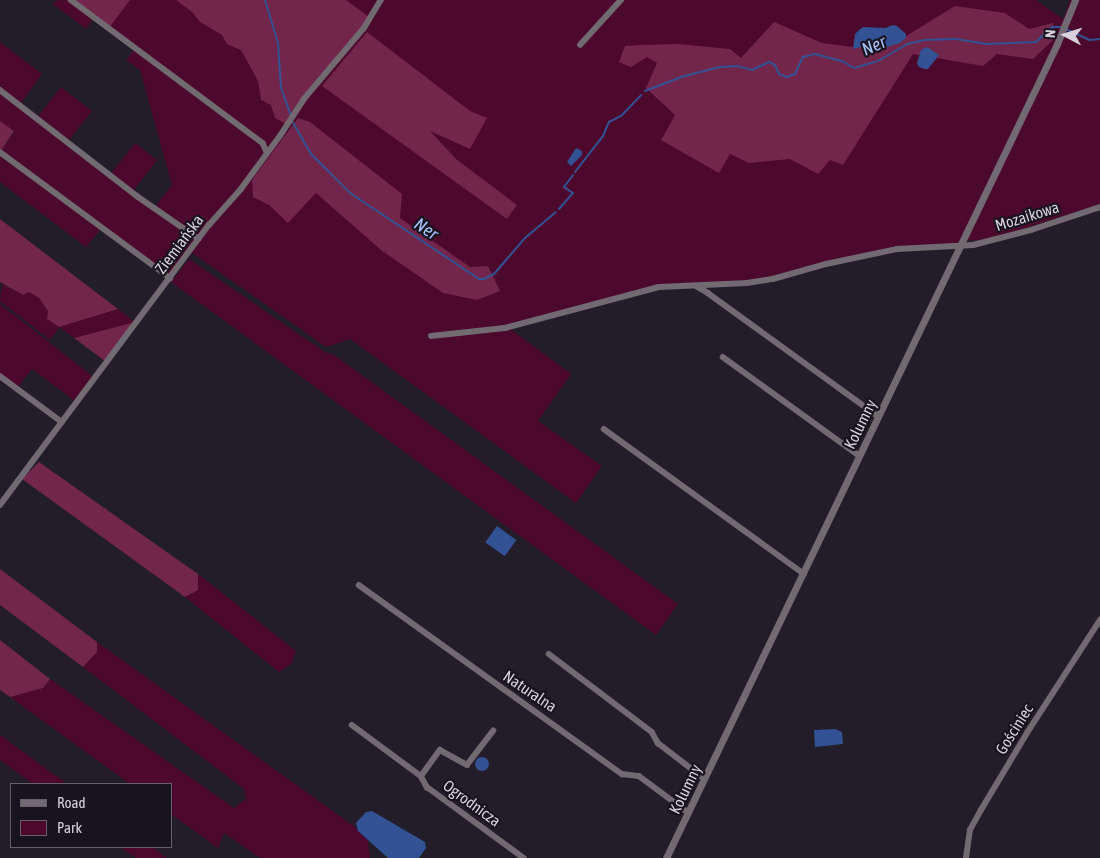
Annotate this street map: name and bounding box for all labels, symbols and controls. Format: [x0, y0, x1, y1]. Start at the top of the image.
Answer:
north arrow [1040, 10, 1090, 60]
text: N [1042, 29, 1058, 39]
water label: Ner [859, 31, 889, 61]
street label: Mozaikowa [993, 197, 1061, 235]
street label: Ziemiańska [151, 211, 207, 277]
water label: Ner [410, 213, 442, 245]
street label: Kolumny [840, 396, 880, 452]
street label: Naturalna [500, 666, 560, 716]
street label: Gościniec [991, 700, 1037, 758]
street label: Kolumny [665, 761, 705, 817]
street label: Ogrodnicza [439, 776, 505, 830]
legend [10, 783, 172, 848]
text: Road [57, 794, 86, 811]
text: Park [57, 819, 82, 836]

